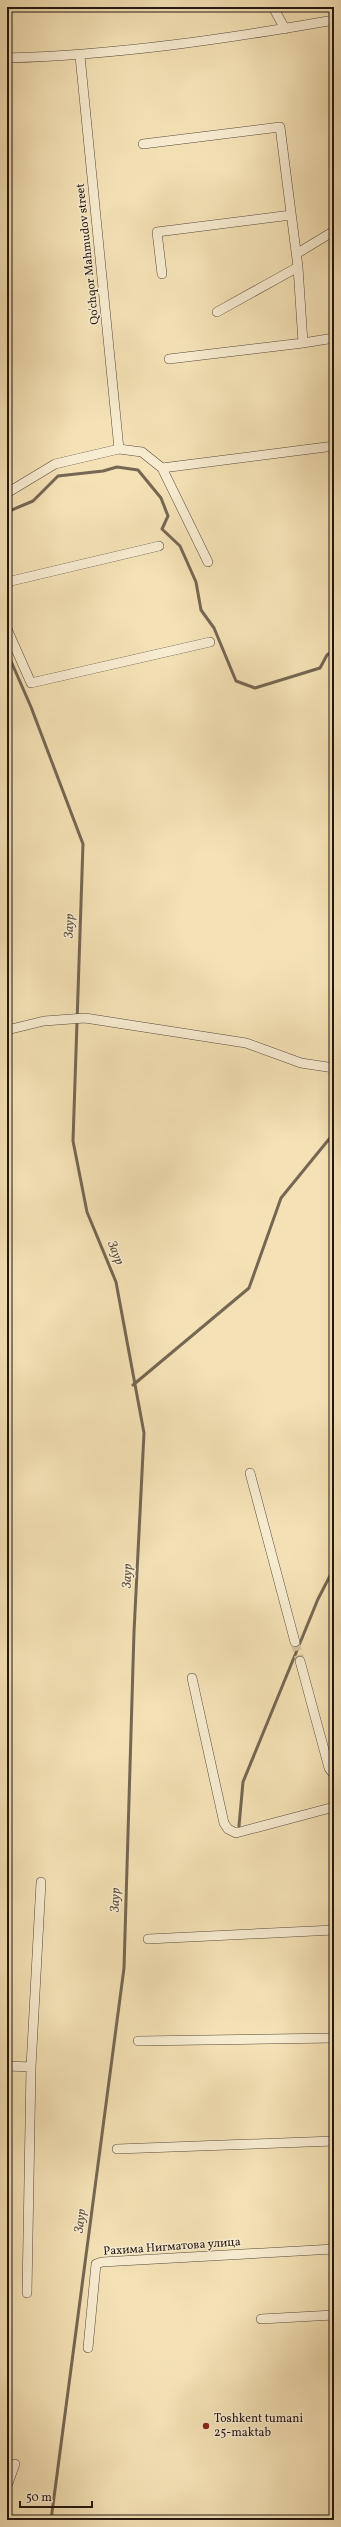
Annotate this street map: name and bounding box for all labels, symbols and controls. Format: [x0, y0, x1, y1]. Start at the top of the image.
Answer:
street label: Qo'chqor Mahmudov street [73, 183, 103, 325]
water label: Заур [61, 914, 79, 939]
water label: Заур [102, 1237, 128, 1268]
water label: Заур [119, 1564, 137, 1589]
water label: Заур [107, 1888, 125, 1913]
water label: Заур [70, 2208, 91, 2235]
street label: Рахима Нигматова улица [103, 2234, 241, 2260]
place label: Toshkent tumani 25-maktab [214, 2411, 303, 2441]
marker: Toshkent tumani 25-maktab [201, 2421, 211, 2431]
scale bar [20, 2483, 92, 2509]
text: 50 m [26, 2490, 52, 2506]

